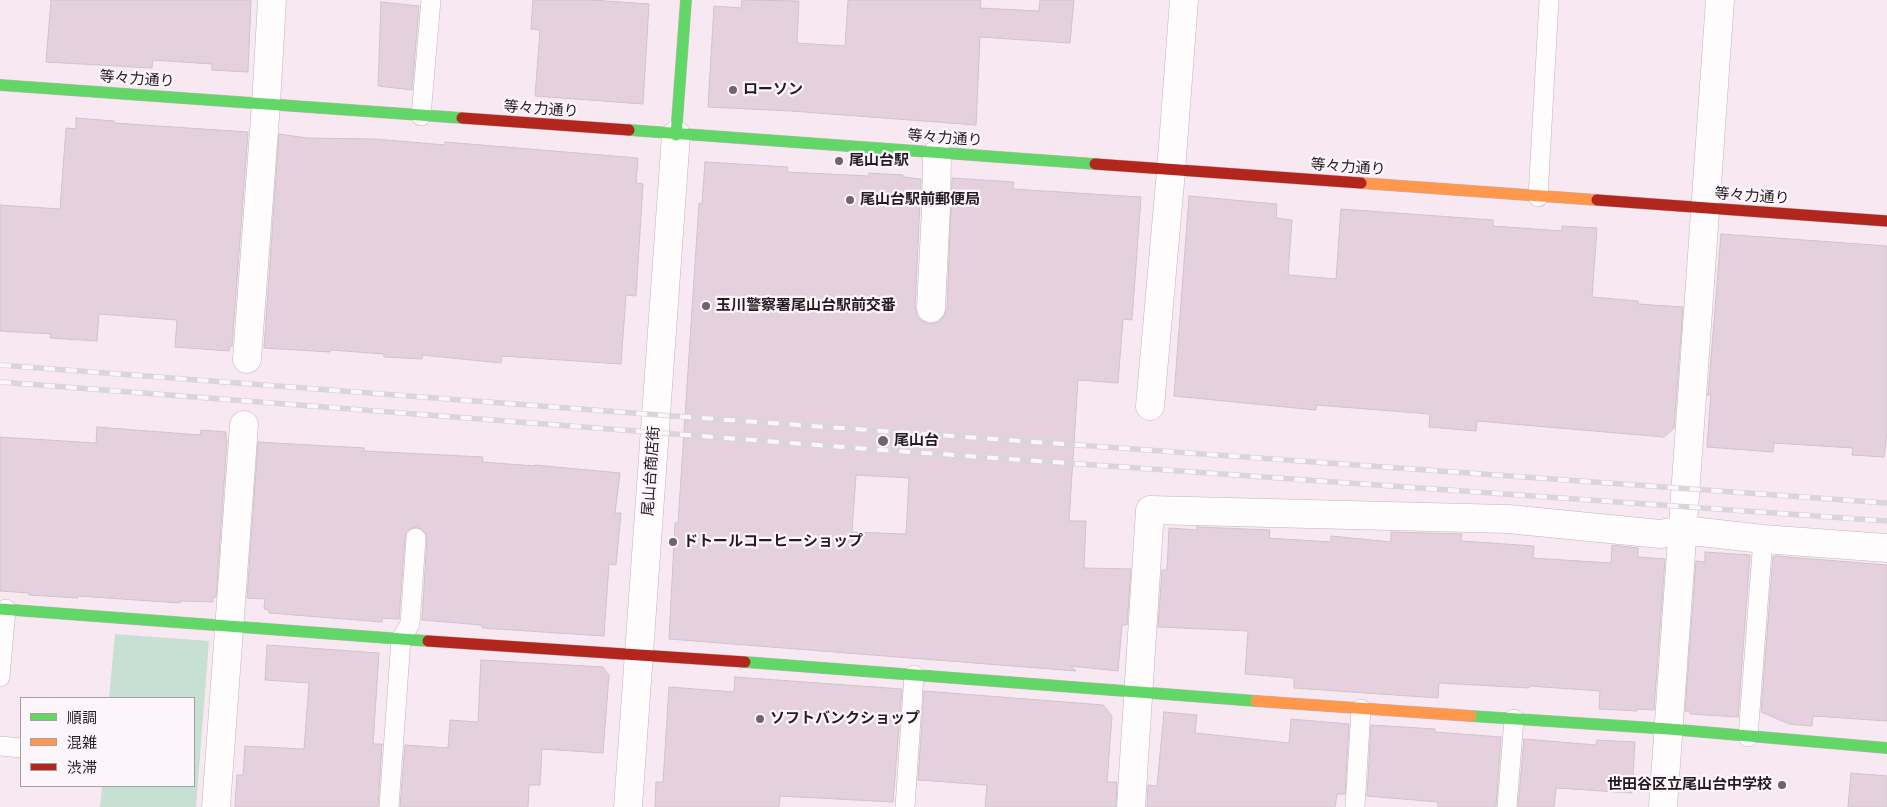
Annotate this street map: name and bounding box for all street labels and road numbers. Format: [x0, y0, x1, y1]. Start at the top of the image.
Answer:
street label: 等々力通り [99, 68, 175, 92]
street label: 等々力通り [503, 98, 579, 122]
street label: 等々力通り [907, 127, 983, 151]
street label: 等々力通り [1310, 156, 1386, 180]
street label: 等々力通り [1714, 185, 1790, 209]
street label: 尾山台商店街 [640, 425, 664, 517]

